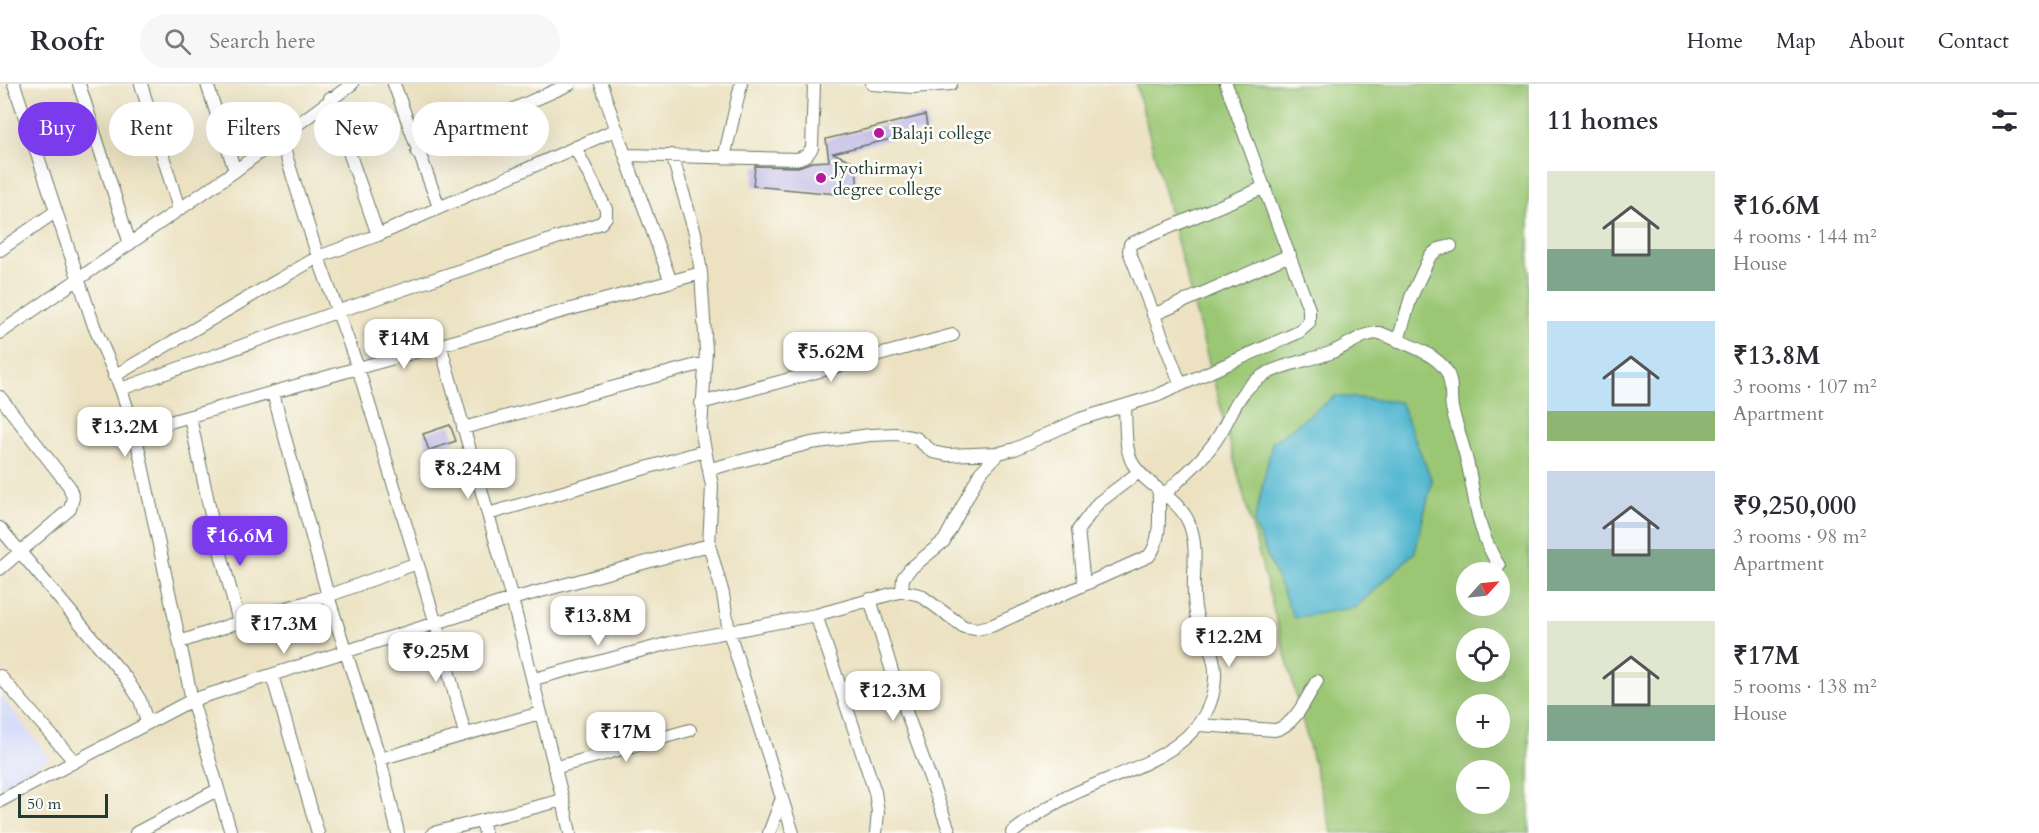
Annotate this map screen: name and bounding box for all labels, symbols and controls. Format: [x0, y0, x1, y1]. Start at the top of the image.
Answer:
search box [140, 14, 560, 68]
text: Roofr [30, 22, 104, 60]
icon: search [161, 25, 194, 58]
text: Search here [209, 26, 316, 56]
text: Home [1687, 27, 1743, 56]
text: Map [1776, 27, 1816, 56]
text: About [1849, 27, 1905, 56]
text: Contact [1938, 27, 2009, 56]
chip: Buy [18, 102, 97, 156]
chip: Rent [109, 102, 194, 156]
chip: Filters [206, 102, 302, 156]
chip: New [314, 102, 400, 156]
chip: Apartment [412, 102, 549, 156]
text: 11 homes [1547, 103, 1658, 138]
icon: filters [1988, 104, 2021, 137]
place label: Balaji college [891, 121, 992, 146]
marker: Balaji college [872, 126, 886, 140]
place label: Jyothirmayi degree college [830, 156, 942, 202]
marker: Jyothirmayi degree college [814, 171, 828, 185]
text: ₹16.6M [1733, 188, 1821, 223]
icon: home [1595, 195, 1667, 267]
text: 4 rooms · 144 m² [1733, 223, 1877, 250]
text: House [1733, 250, 1787, 277]
pin: ₹14M [368, 319, 440, 370]
text: ₹14M [378, 325, 430, 352]
pin: ₹5.62M [782, 332, 880, 383]
text: ₹5.62M [797, 338, 865, 365]
text: ₹13.8M [1733, 338, 1821, 373]
icon: home [1595, 345, 1667, 417]
text: 3 rooms · 107 m² [1733, 373, 1877, 400]
text: Apartment [1733, 400, 1824, 427]
pin: ₹13.2M [76, 407, 174, 458]
text: ₹13.2M [91, 413, 159, 440]
pin: ₹8.24M [419, 449, 517, 500]
text: ₹8.24M [434, 455, 502, 482]
text: ₹9,250,000 [1733, 488, 1856, 523]
icon: home [1595, 495, 1667, 567]
pin: ₹16.6M [191, 516, 289, 567]
text: ₹16.6M [206, 522, 274, 549]
text: 3 rooms · 98 m² [1733, 523, 1866, 550]
text: Apartment [1733, 550, 1824, 577]
north arrow [1456, 562, 1510, 616]
map controls [1456, 562, 1510, 814]
pin: ₹13.8M [549, 596, 647, 647]
text: ₹13.8M [564, 602, 632, 629]
pin: ₹17.3M [235, 604, 333, 655]
text: ₹17.3M [250, 610, 318, 637]
pin: ₹12.2M [1180, 617, 1278, 668]
text: ₹12.2M [1195, 623, 1263, 650]
button: locate [1456, 628, 1510, 682]
pin: ₹9.25M [387, 632, 485, 683]
text: ₹9.25M [402, 638, 470, 665]
text: ₹17M [1733, 638, 1800, 673]
icon: home [1595, 645, 1667, 717]
pin: ₹12.3M [844, 671, 942, 722]
text: 5 rooms · 138 m² [1733, 673, 1877, 700]
text: ₹12.3M [859, 677, 927, 704]
button: + [1456, 694, 1510, 748]
text: House [1733, 700, 1787, 727]
pin: ₹17M [590, 712, 662, 763]
text: ₹17M [600, 718, 652, 745]
button: − [1456, 760, 1510, 814]
scale bar [18, 791, 108, 818]
text: 50 m [27, 793, 61, 815]

